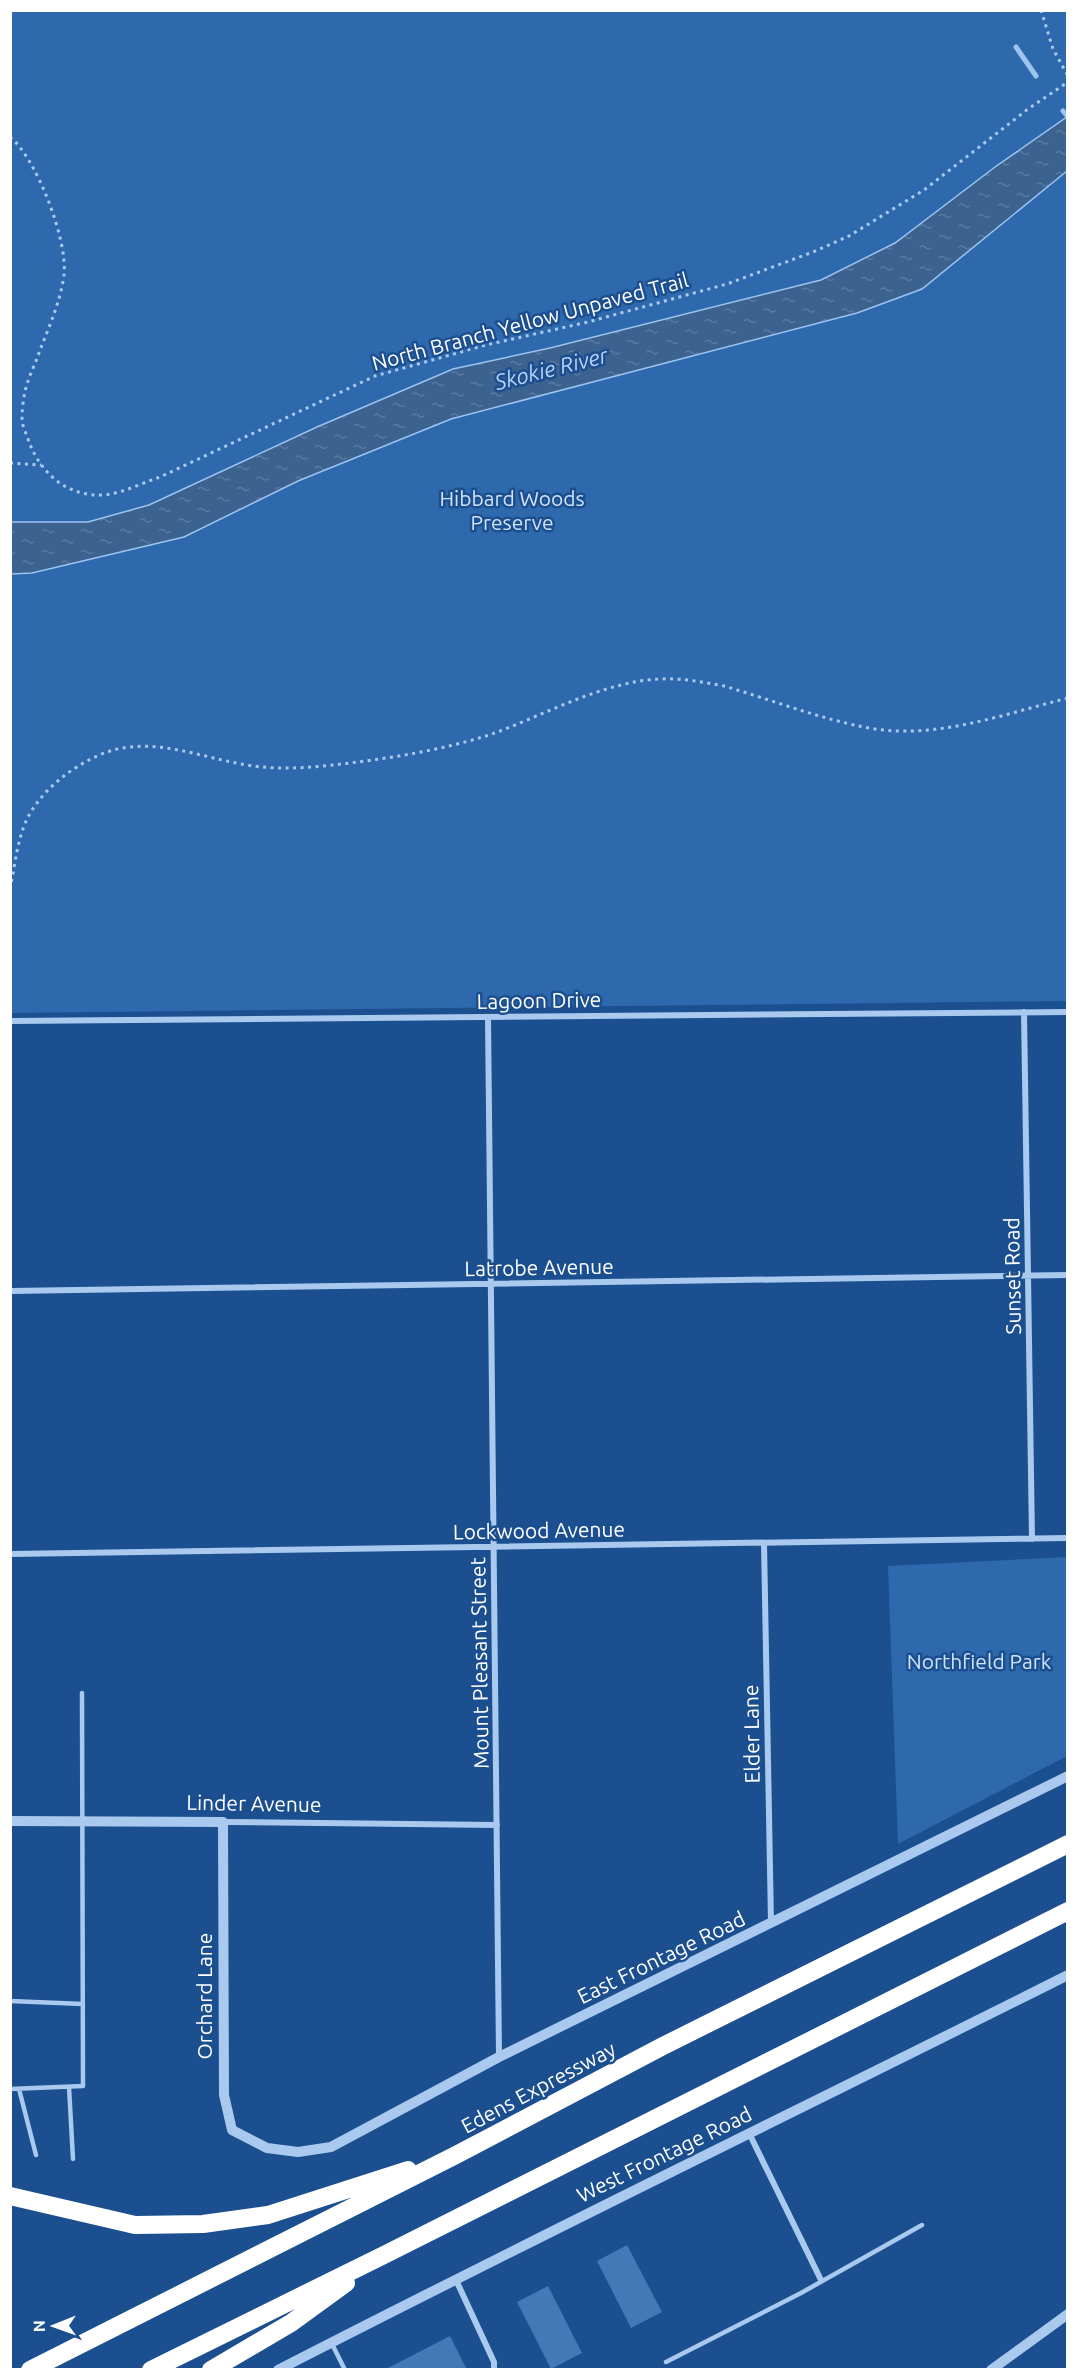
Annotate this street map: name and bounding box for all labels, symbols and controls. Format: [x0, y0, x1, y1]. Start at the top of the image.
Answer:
street label: North Branch Yellow Unpaved Trail [369, 267, 691, 375]
water label: Skokie River [491, 342, 611, 394]
park label: Hibbard Woods Preserve [439, 486, 585, 534]
street label: Lagoon Drive [477, 987, 601, 1013]
street label: Sunset Road [999, 1217, 1025, 1335]
street label: Latrobe Avenue [464, 1254, 614, 1280]
street label: Lockwood Avenue [453, 1517, 625, 1543]
street label: Mount Pleasant Street [465, 1557, 493, 1769]
park label: Northfield Park [907, 1649, 1052, 1673]
street label: Elder Lane [738, 1684, 764, 1784]
street label: Linder Avenue [186, 1790, 322, 1816]
street label: East Frontage Road [573, 1906, 749, 2008]
street label: Orchard Lane [192, 1933, 216, 2059]
street label: Edens Expressway [457, 2036, 619, 2138]
street label: West Frontage Road [573, 2101, 755, 2207]
north arrow [24, 2296, 84, 2356]
text: N [30, 2320, 48, 2332]

